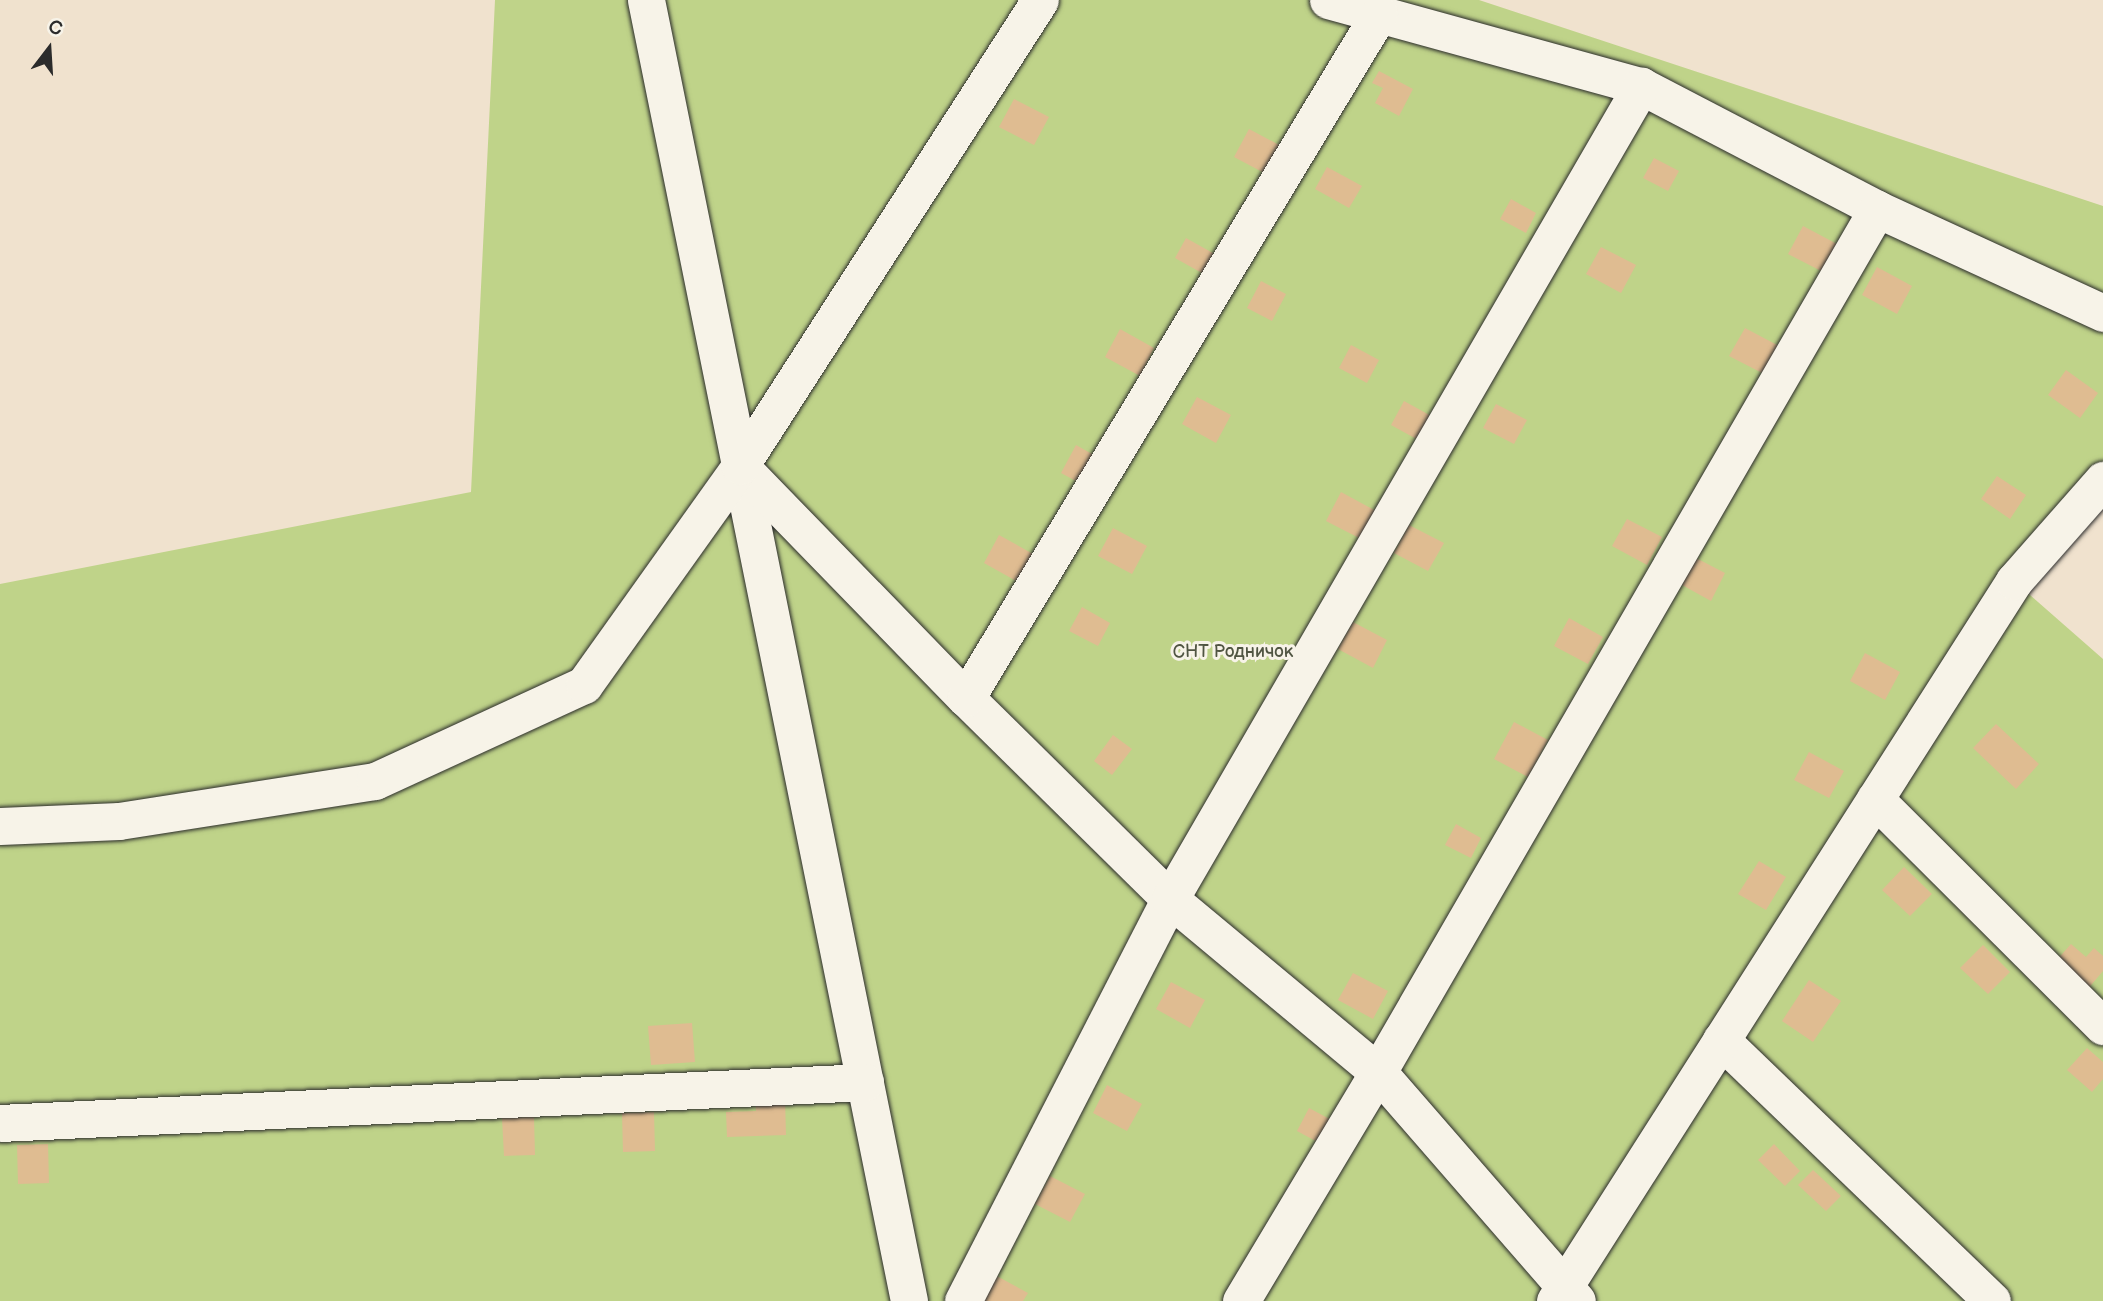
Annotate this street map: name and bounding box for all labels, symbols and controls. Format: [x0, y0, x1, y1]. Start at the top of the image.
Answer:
north arrow [14, 14, 84, 84]
text: С [46, 16, 65, 41]
park label: СНТ Родничок [1173, 641, 1293, 663]

